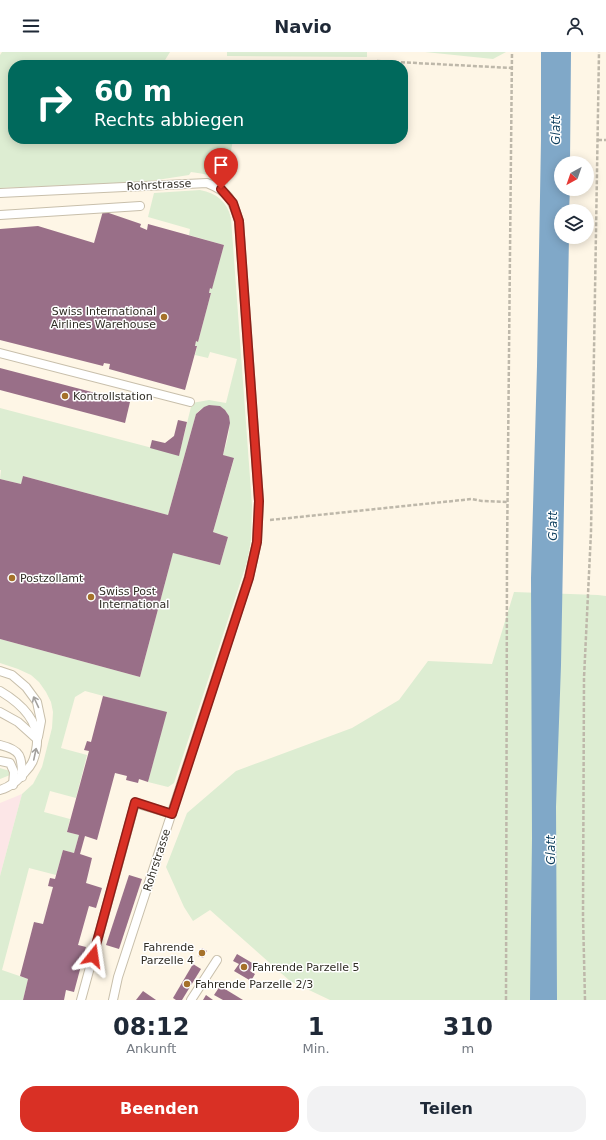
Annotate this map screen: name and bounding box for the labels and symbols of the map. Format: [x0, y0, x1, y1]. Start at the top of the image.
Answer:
water label: Glatt [549, 114, 563, 145]
pin [204, 148, 238, 189]
north arrow [554, 156, 594, 196]
street label: Rohrstrasse [126, 177, 192, 193]
place label: Swiss International Airlines Warehouse [51, 305, 156, 331]
marker: Swiss International Airlines Warehouse [159, 312, 169, 322]
place label: Kontrollstation [73, 390, 153, 403]
marker: Kontrollstation [60, 391, 70, 401]
water label: Glatt [546, 510, 560, 541]
place label: Postzollamt [20, 572, 84, 585]
marker: Postzollamt [7, 573, 17, 583]
place label: Swiss Post International [99, 585, 169, 611]
marker: Swiss Post International [86, 592, 96, 602]
one-way arrow [31, 696, 39, 708]
one-way arrow [31, 748, 39, 761]
street label: Rohrstrasse [141, 827, 173, 893]
water label: Glatt [544, 834, 558, 865]
position arrow [72, 935, 114, 977]
place label: Fahrende Parzelle 4 [141, 941, 194, 967]
marker: Fahrende Parzelle 4 [197, 948, 207, 958]
place label: Fahrende Parzelle 5 [252, 961, 360, 974]
marker: Fahrende Parzelle 5 [239, 962, 249, 972]
place label: Fahrende Parzelle 2/3 [195, 978, 313, 991]
marker: Fahrende Parzelle 2/3 [182, 979, 192, 989]

